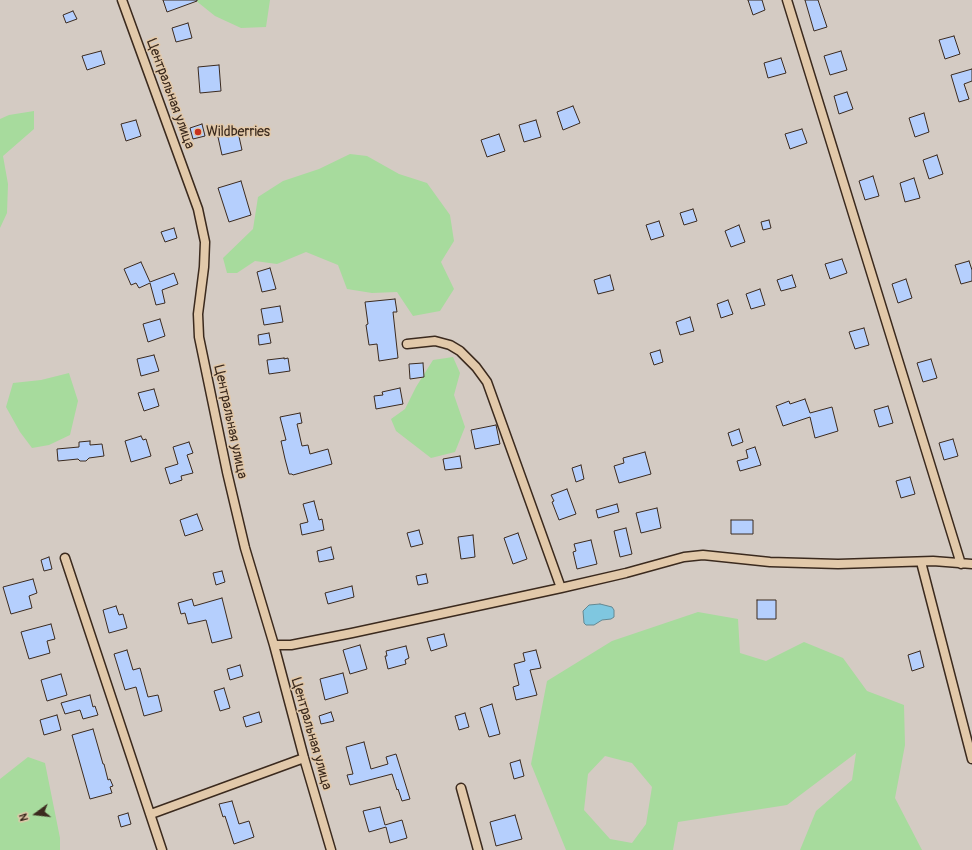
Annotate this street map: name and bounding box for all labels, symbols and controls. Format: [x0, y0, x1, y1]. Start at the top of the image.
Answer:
street label: Центральная улица [142, 37, 198, 151]
place label: Wildberries [206, 124, 270, 140]
marker: Wildberries [193, 127, 203, 137]
street label: Центральная улица [210, 364, 250, 480]
street label: Центральная улица [287, 676, 335, 792]
north arrow [16, 794, 56, 834]
text: N [17, 812, 31, 823]

